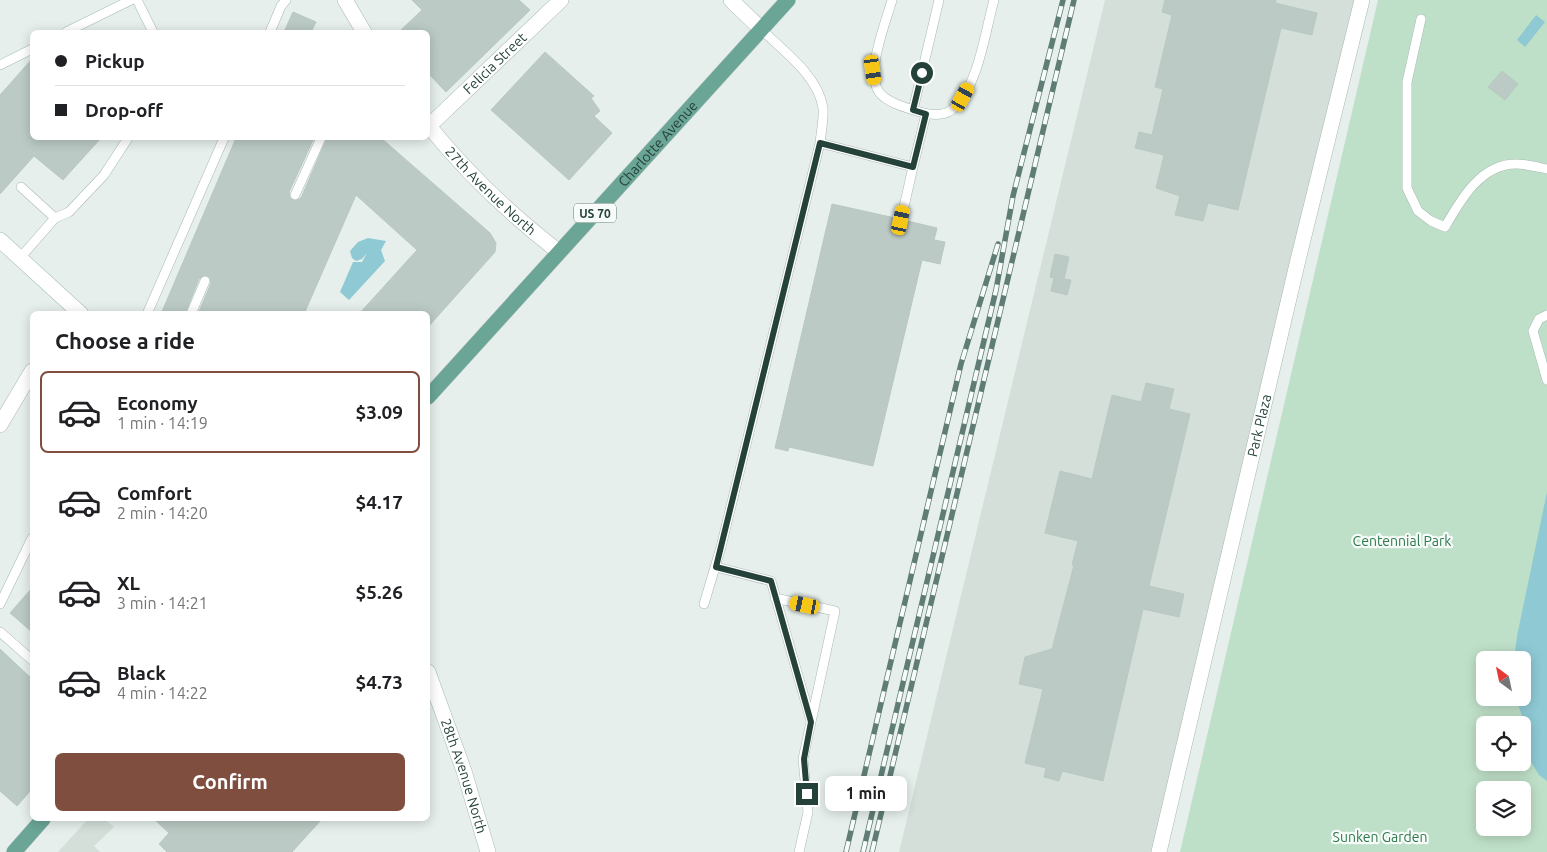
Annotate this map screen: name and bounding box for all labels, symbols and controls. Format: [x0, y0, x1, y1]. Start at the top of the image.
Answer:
street label: Felicia Street [460, 29, 530, 97]
text: Pickup [85, 50, 145, 72]
car [863, 54, 882, 86]
route start [911, 62, 933, 84]
car [949, 80, 976, 114]
street label: Charlotte Avenue [615, 97, 701, 190]
text: Drop-off [85, 99, 163, 121]
street label: 27th Avenue North [442, 143, 539, 238]
road number: US 70 [574, 204, 616, 222]
car [890, 204, 911, 236]
text: Choose a ride [55, 328, 195, 353]
icon: car [57, 390, 102, 435]
text: Economy [117, 392, 198, 414]
street label: Park Plaza [1244, 393, 1274, 459]
text: $3.09 [355, 401, 403, 423]
text: 1 min · 14:19 [117, 414, 208, 432]
icon: car [57, 480, 102, 525]
text: Comfort [117, 482, 192, 504]
text: $4.17 [355, 491, 403, 513]
text: 2 min · 14:20 [117, 504, 208, 522]
park label: Centennial Park [1353, 533, 1451, 549]
icon: car [57, 570, 102, 615]
text: XL [117, 572, 140, 594]
text: $5.26 [355, 581, 403, 603]
text: 3 min · 14:21 [117, 594, 208, 612]
car [788, 595, 821, 615]
north arrow [1476, 651, 1531, 706]
map controls [1476, 651, 1531, 836]
icon: car [57, 660, 102, 705]
text: Black [117, 662, 166, 684]
text: $4.73 [355, 671, 403, 693]
text: 4 min · 14:22 [117, 684, 208, 702]
street label: 28th Avenue North [438, 716, 490, 835]
button: locate [1476, 716, 1531, 771]
button: Confirm [55, 753, 405, 811]
callout: 1 min [824, 776, 907, 812]
button: layers [1476, 781, 1531, 836]
route end [796, 783, 818, 805]
text: 1 min [846, 784, 886, 802]
park label: Sunken Garden [1333, 829, 1427, 845]

